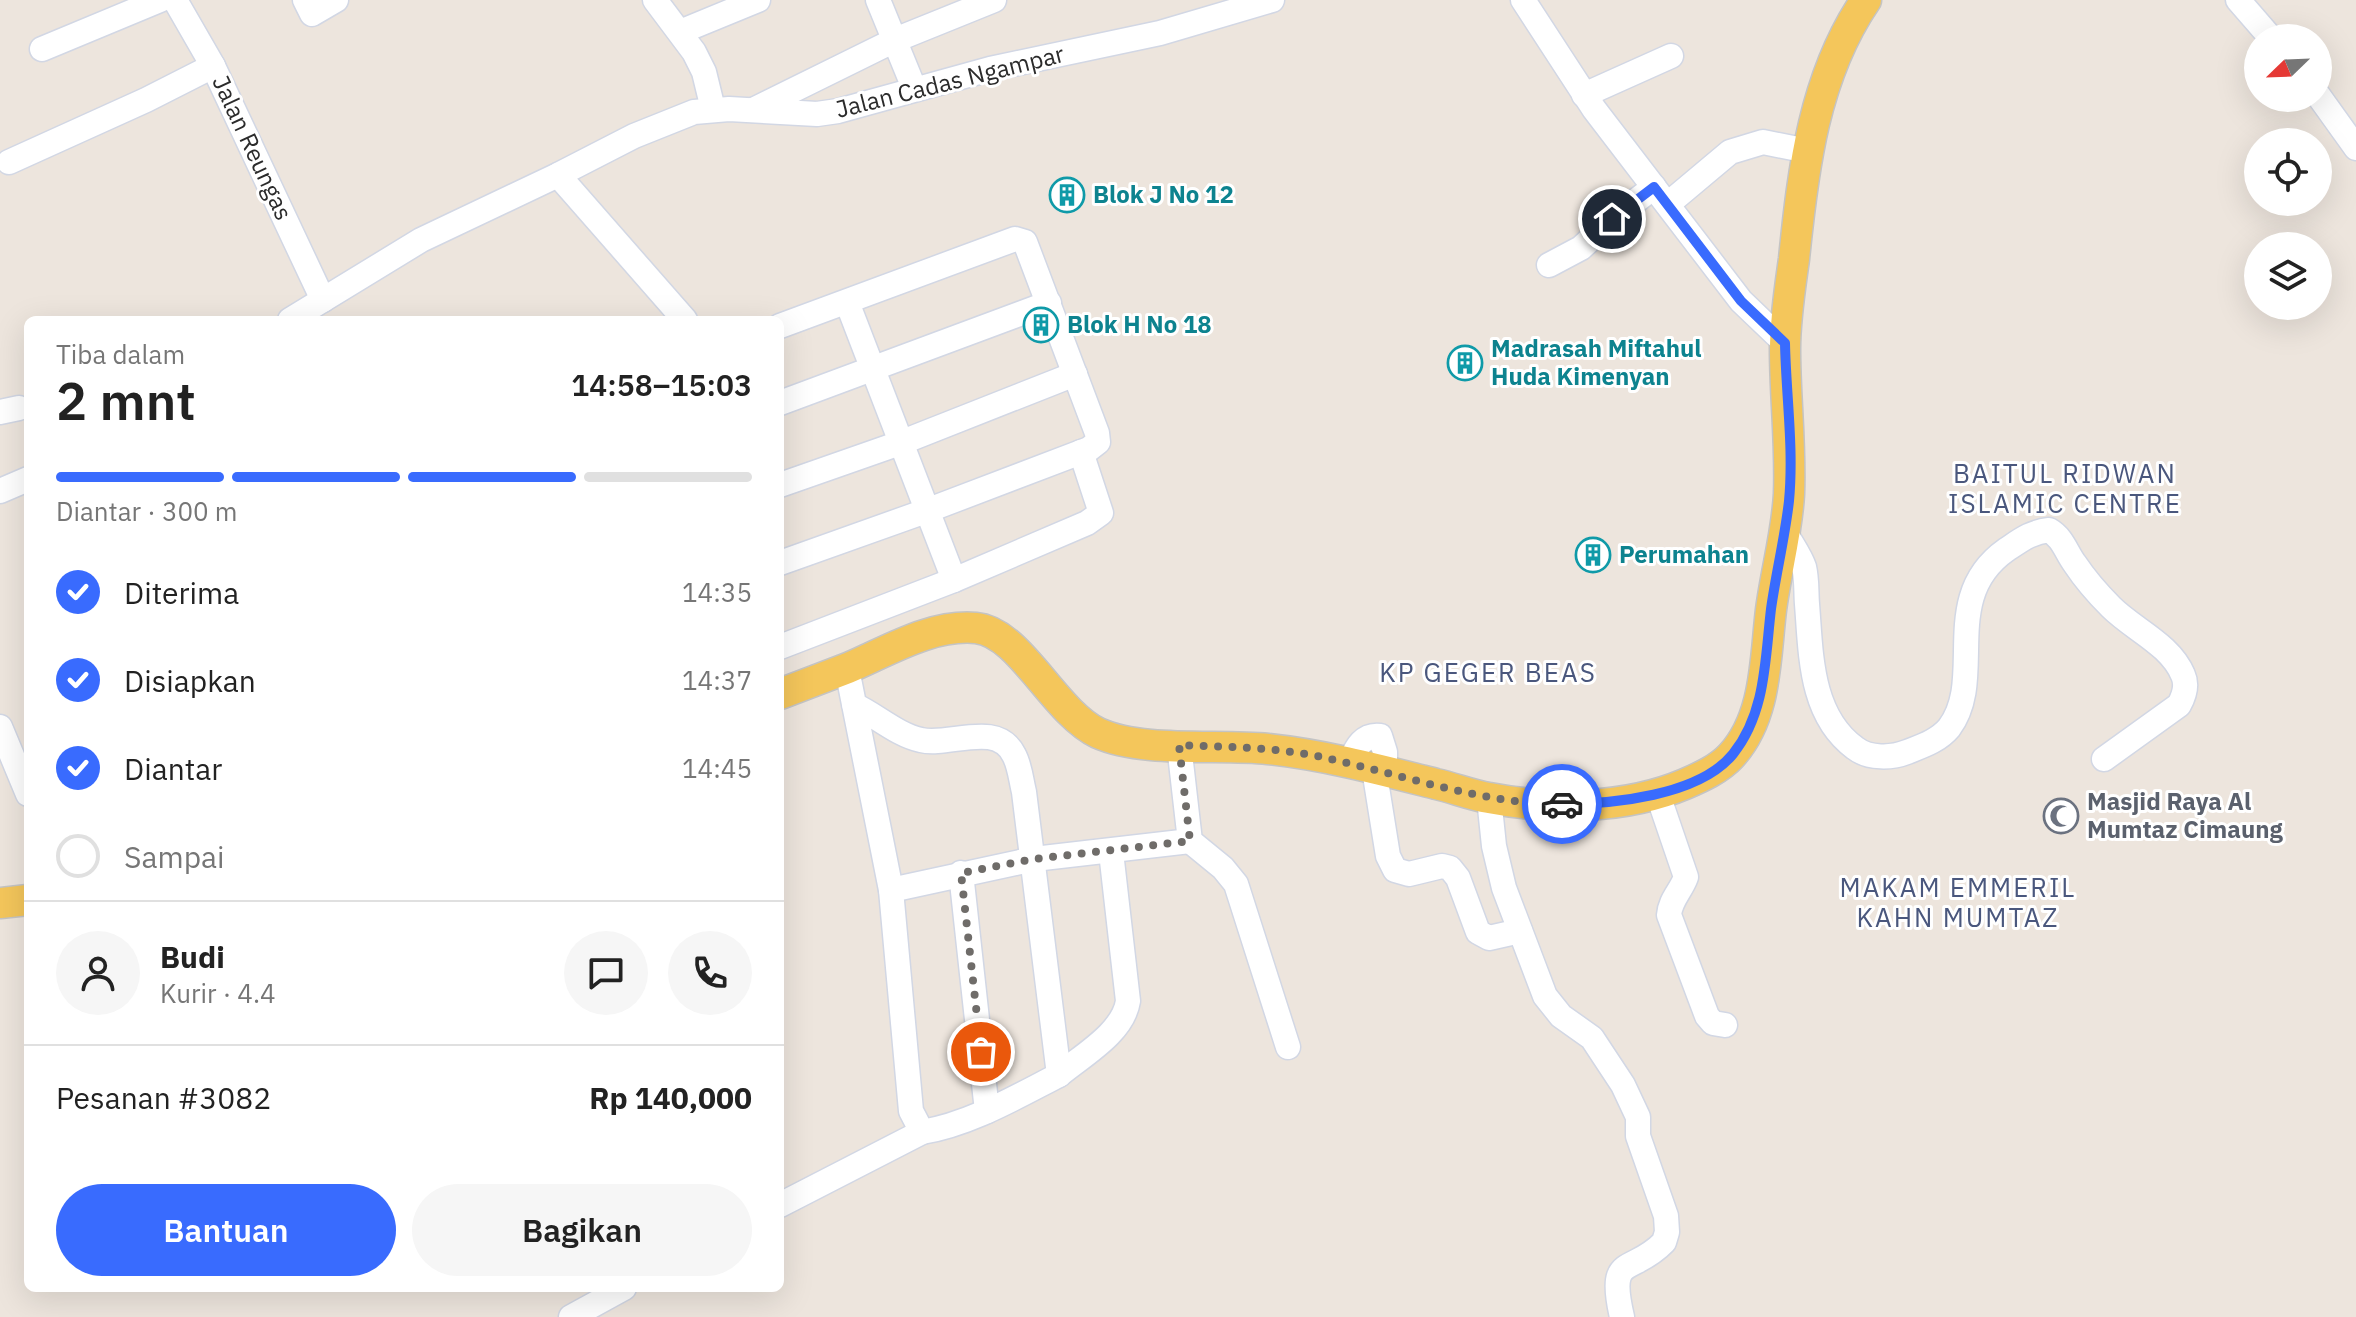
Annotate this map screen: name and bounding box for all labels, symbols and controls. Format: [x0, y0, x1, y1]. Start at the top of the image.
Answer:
north arrow [2244, 24, 2332, 112]
map controls [2244, 24, 2332, 320]
street label: Jalan Cadas Ngampar [832, 37, 1068, 125]
street label: Jalan Reungas [205, 70, 300, 225]
button: locate [2244, 128, 2332, 216]
building icon: Blok J No 12 [1048, 176, 1086, 214]
place label: Blok J No 12 [1093, 178, 1234, 210]
pin [1578, 185, 1646, 253]
icon: home [1590, 197, 1634, 241]
button: layers [2244, 232, 2332, 320]
building icon: Blok H No 18 [1022, 306, 1060, 344]
place label: Blok H No 18 [1067, 308, 1212, 340]
place label: Madrasah Miftahul Huda Kimenyan [1491, 332, 1702, 392]
text: Tiba dalam [56, 337, 185, 371]
building icon: Madrasah Miftahul Huda Kimenyan [1446, 344, 1484, 382]
text: 14:58–15:03 [571, 365, 752, 404]
text: 2 mnt [56, 367, 196, 434]
district label: BAITUL RIDWAN ISLAMIC CENTRE [1948, 456, 2182, 520]
text: Diantar · 300 m [56, 494, 238, 528]
building icon: Perumahan [1574, 536, 1612, 574]
place label: Perumahan [1619, 538, 1749, 570]
icon: check [56, 570, 100, 614]
text: Diterima [124, 573, 239, 612]
text: 14:35 [682, 575, 752, 609]
district label: KP GEGER BEAS [1379, 655, 1597, 689]
icon: check [56, 658, 100, 702]
text: Disiapkan [124, 661, 256, 700]
text: 14:37 [682, 663, 752, 697]
icon: check [56, 746, 100, 790]
text: Diantar [124, 749, 222, 788]
text: 14:45 [682, 751, 752, 785]
courier [1522, 764, 1602, 844]
icon: car [1540, 782, 1584, 826]
place label: Masjid Raya Al Mumtaz Cimaung [2087, 785, 2284, 845]
mosque icon: Masjid Raya Al Mumtaz Cimaung [2042, 797, 2080, 835]
text: Sampai [124, 837, 225, 876]
district label: MAKAM EMMERIL KAHN MUMTAZ [1840, 870, 2076, 934]
button: person [56, 931, 140, 1015]
button: chat [564, 931, 648, 1015]
button: phone [668, 931, 752, 1015]
text: Budi [160, 937, 225, 976]
text: Kurir · 4.4 [160, 976, 276, 1010]
pin [947, 1018, 1015, 1086]
icon: bag [959, 1030, 1003, 1074]
text: Pesanan #3082 [56, 1078, 271, 1117]
text: Rp 140,000 [589, 1078, 752, 1117]
button: Bantuan [56, 1184, 396, 1276]
button: Bagikan [412, 1184, 752, 1276]

